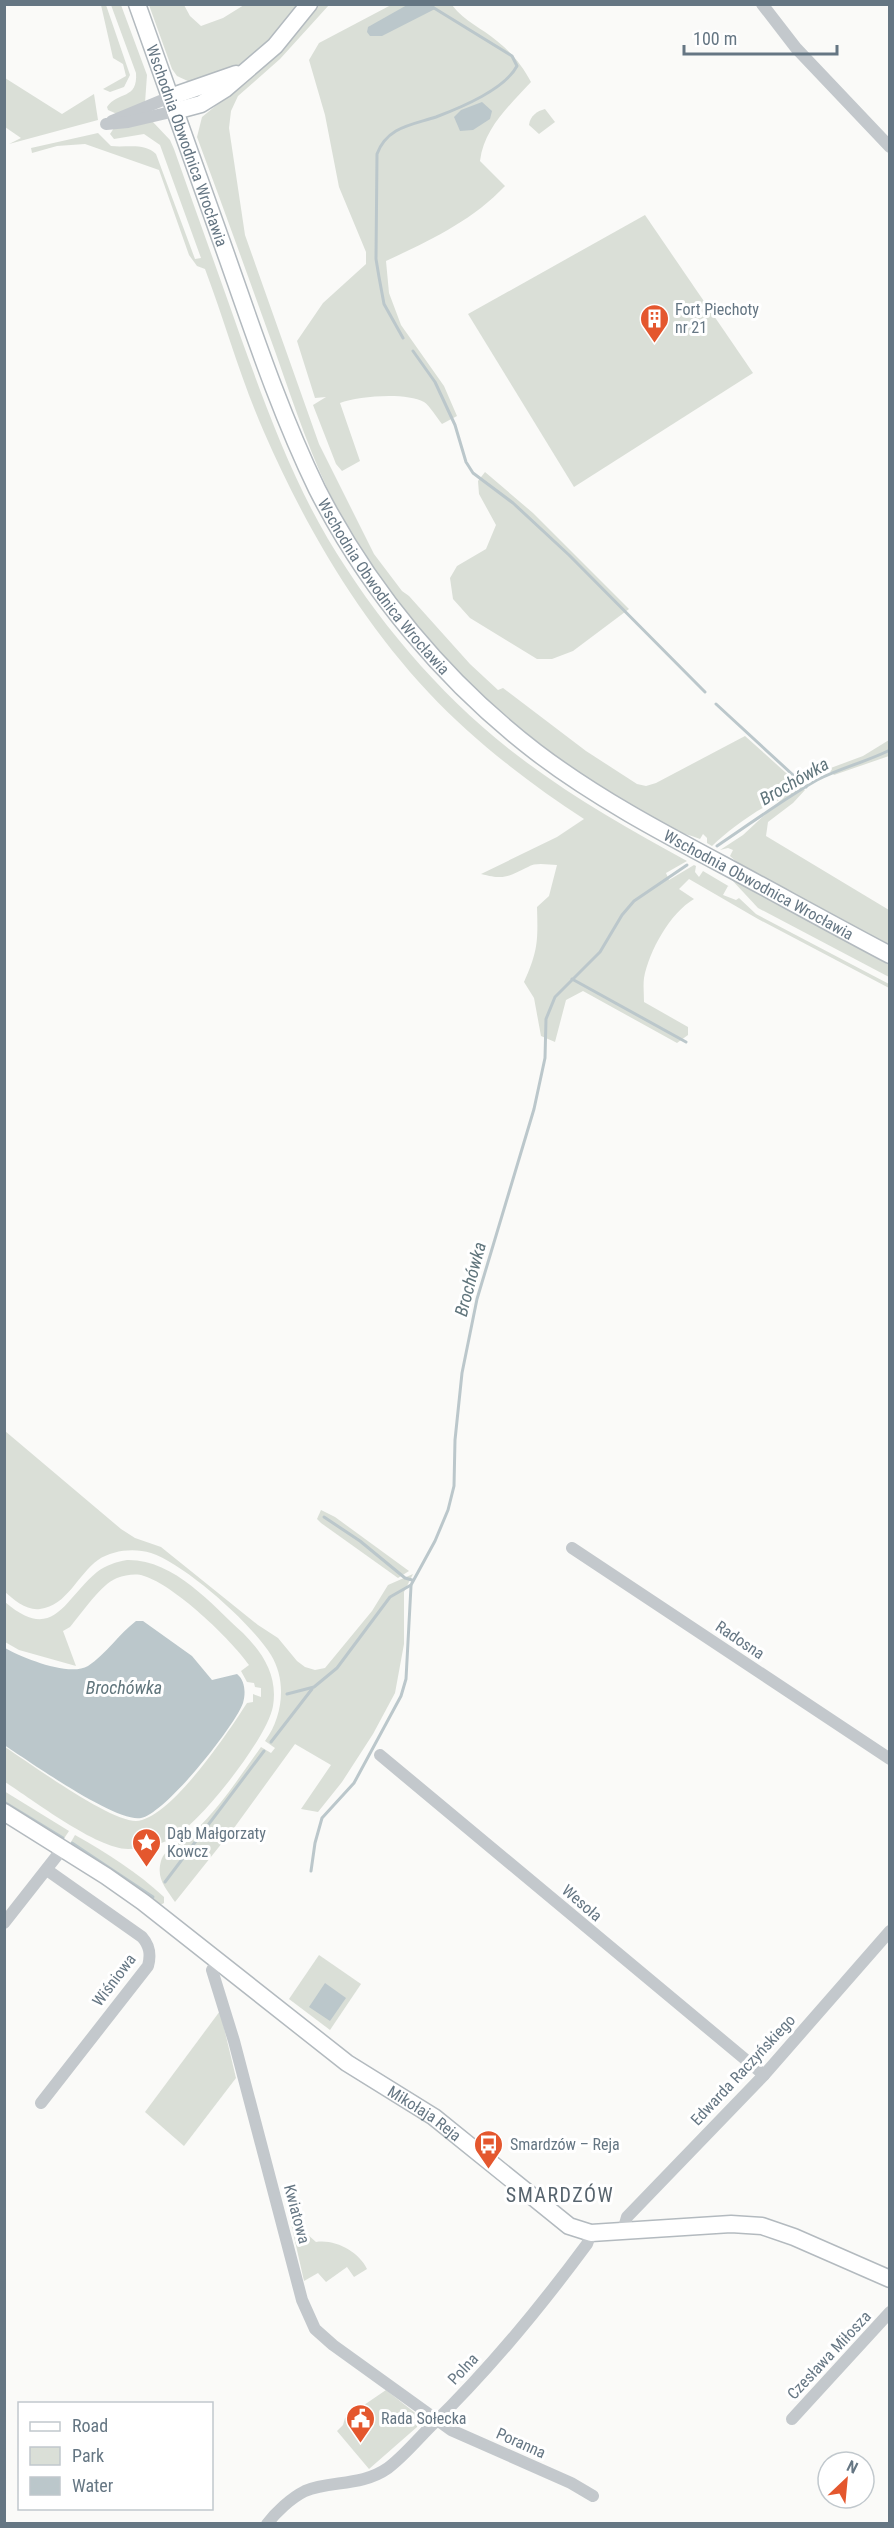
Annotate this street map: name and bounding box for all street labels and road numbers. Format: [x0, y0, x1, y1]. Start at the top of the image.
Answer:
street label: Wschodnia Obwodnica Wrocławia [143, 42, 232, 249]
street label: Wschodnia Obwodnica Wrocławia [314, 495, 454, 678]
street label: Wschodnia Obwodnica Wrocławia [661, 825, 857, 943]
street label: Radosna [712, 1617, 768, 1663]
street label: Wesoła [558, 1881, 606, 1925]
street label: Wiśniowa [88, 1950, 140, 2010]
street label: Edwarda Raczyńskiego [687, 2011, 799, 2129]
street label: Mikołaja Reja [384, 2081, 465, 2145]
street label: Kwiatowa [280, 2182, 314, 2246]
street label: Czesława Miłosza [783, 2307, 875, 2403]
street label: Polna [444, 2349, 482, 2389]
street label: Poranna [493, 2424, 549, 2462]

